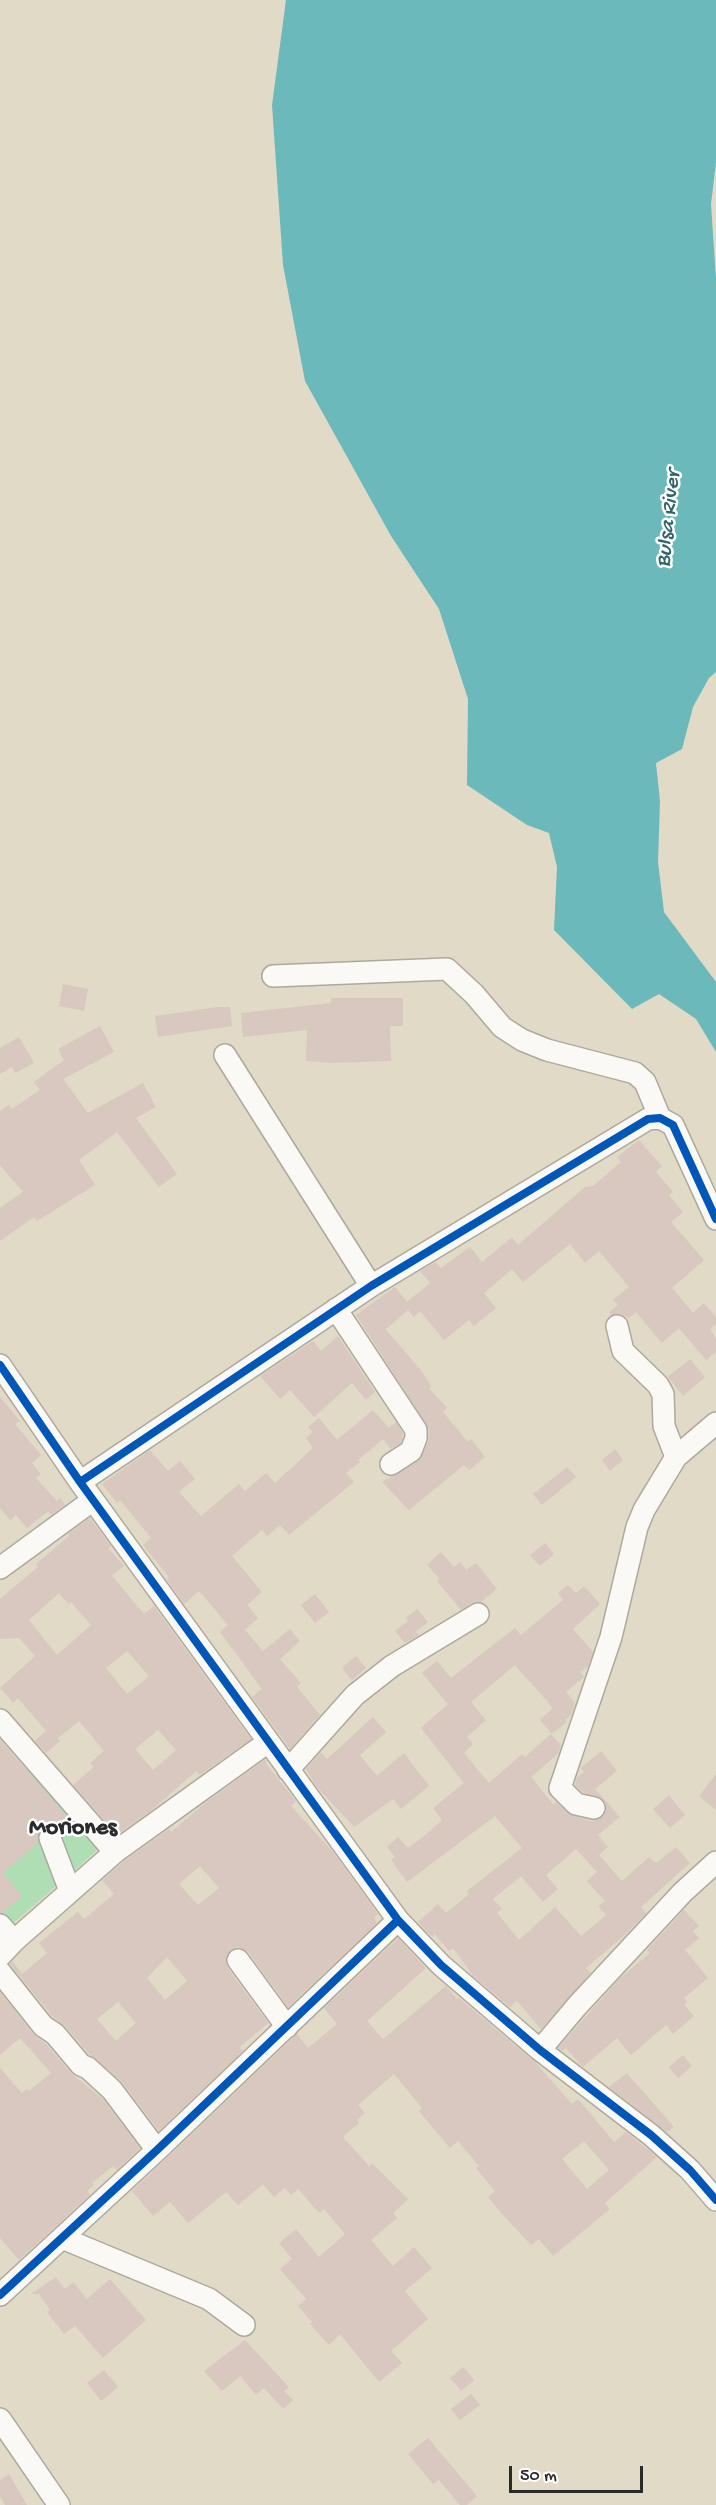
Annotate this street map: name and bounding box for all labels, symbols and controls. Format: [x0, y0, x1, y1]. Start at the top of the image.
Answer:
water label: Bulsa River [652, 469, 688, 569]
district label: Moriones [29, 1815, 117, 1843]
scale bar [512, 2454, 646, 2492]
text: 50 m [520, 2466, 557, 2487]

